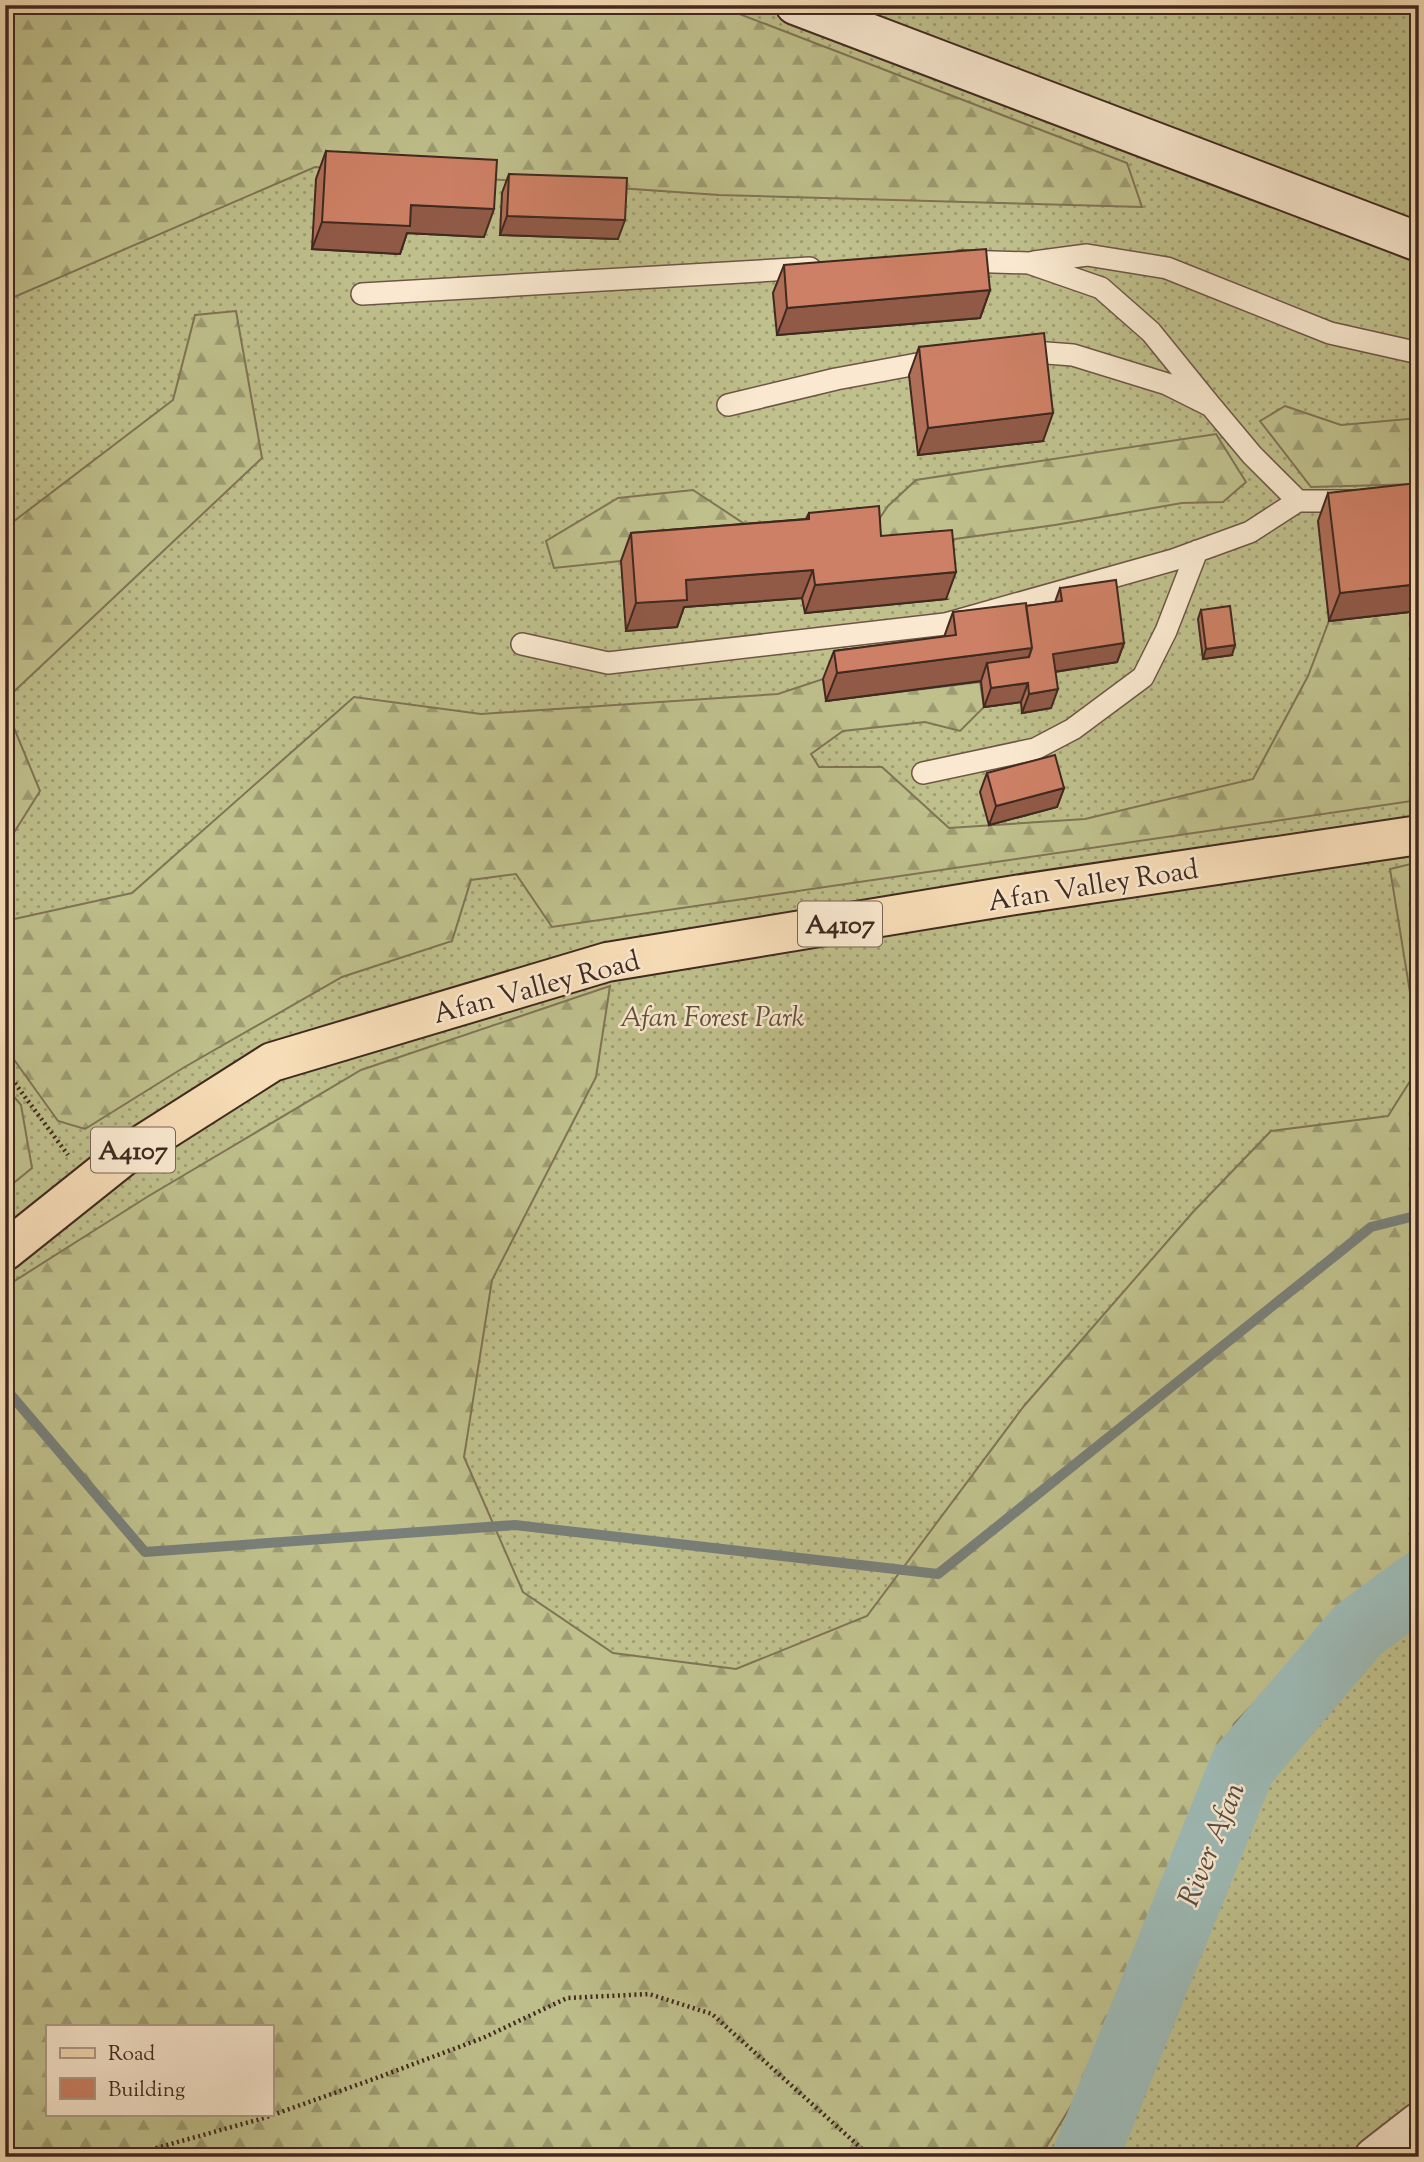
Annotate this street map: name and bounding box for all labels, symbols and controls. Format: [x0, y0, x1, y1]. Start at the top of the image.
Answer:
street label: Afan Valley Road [985, 851, 1202, 923]
road number: A4107 [798, 902, 882, 946]
street label: Afan Valley Road [429, 942, 645, 1036]
park label: Afan Forest Park [620, 999, 805, 1039]
road number: A4107 [91, 1128, 175, 1172]
water label: River Afan [1169, 1776, 1258, 1913]
legend [46, 2025, 273, 2116]
text: Road [108, 2040, 155, 2070]
text: Building [108, 2076, 185, 2106]

